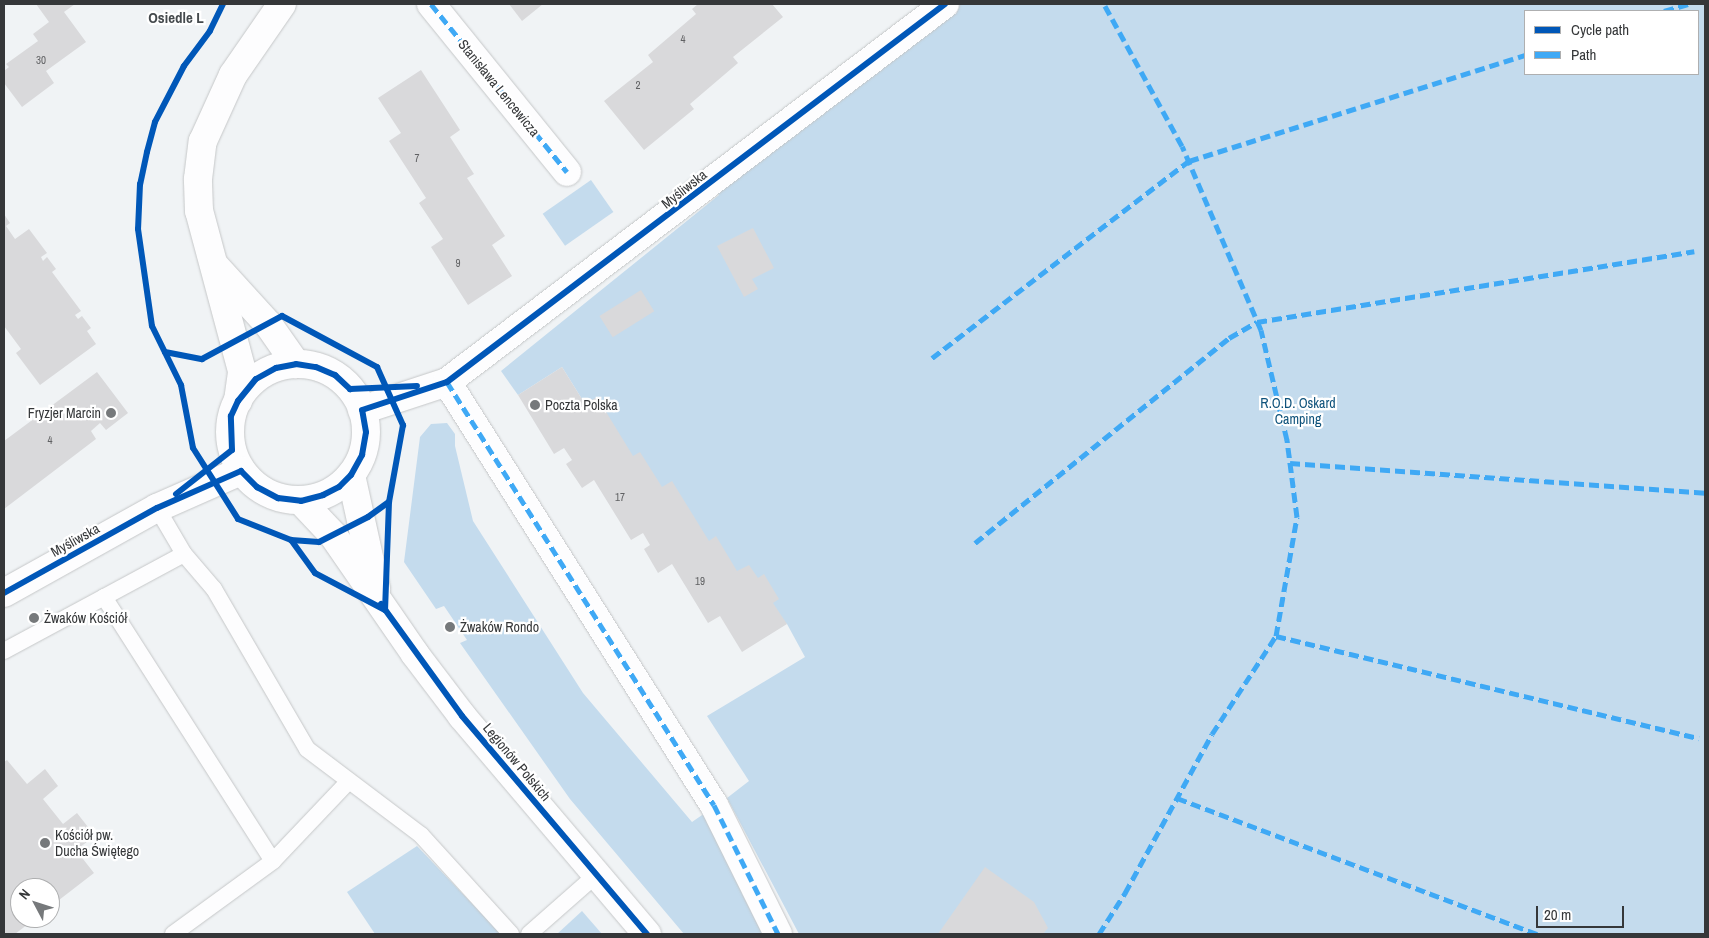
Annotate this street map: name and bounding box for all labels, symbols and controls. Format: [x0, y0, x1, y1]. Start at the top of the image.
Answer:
district label: Osiedle L [148, 9, 204, 27]
legend [1524, 10, 1699, 75]
text: Cycle path [1571, 19, 1629, 40]
house number: 4 [680, 32, 686, 46]
street label: Stanisława Lencewicza [455, 36, 543, 140]
text: Path [1571, 44, 1596, 65]
house number: 30 [36, 53, 46, 67]
house number: 2 [635, 78, 641, 92]
house number: 7 [414, 151, 420, 165]
street label: Myśliwska [658, 166, 710, 212]
house number: 9 [455, 256, 461, 270]
park label: R.O.D. Oskard Camping [1260, 395, 1336, 428]
place label: Poczta Polska [545, 397, 618, 413]
marker: Poczta Polska [529, 399, 541, 411]
place label: Fryzjer Marcin [28, 405, 101, 421]
marker: Fryzjer Marcin [105, 407, 117, 419]
house number: 4 [47, 433, 53, 447]
house number: 17 [615, 490, 625, 504]
street label: Myśliwska [48, 520, 102, 560]
house number: 19 [695, 574, 705, 588]
place label: Żwaków Kościół [44, 610, 127, 626]
marker: Żwaków Kościół [28, 612, 40, 624]
place label: Żwaków Rondo [460, 619, 539, 635]
marker: Żwaków Rondo [444, 621, 456, 633]
street label: Legionów Polskich [480, 720, 554, 804]
place label: Kościół pw. Ducha Świętego [55, 827, 139, 860]
marker: Kościół pw. Ducha Świętego [39, 837, 51, 849]
north arrow [10, 878, 60, 928]
text: N [15, 885, 34, 903]
scale bar [1539, 896, 1626, 928]
text: 20 m [1544, 904, 1571, 925]

